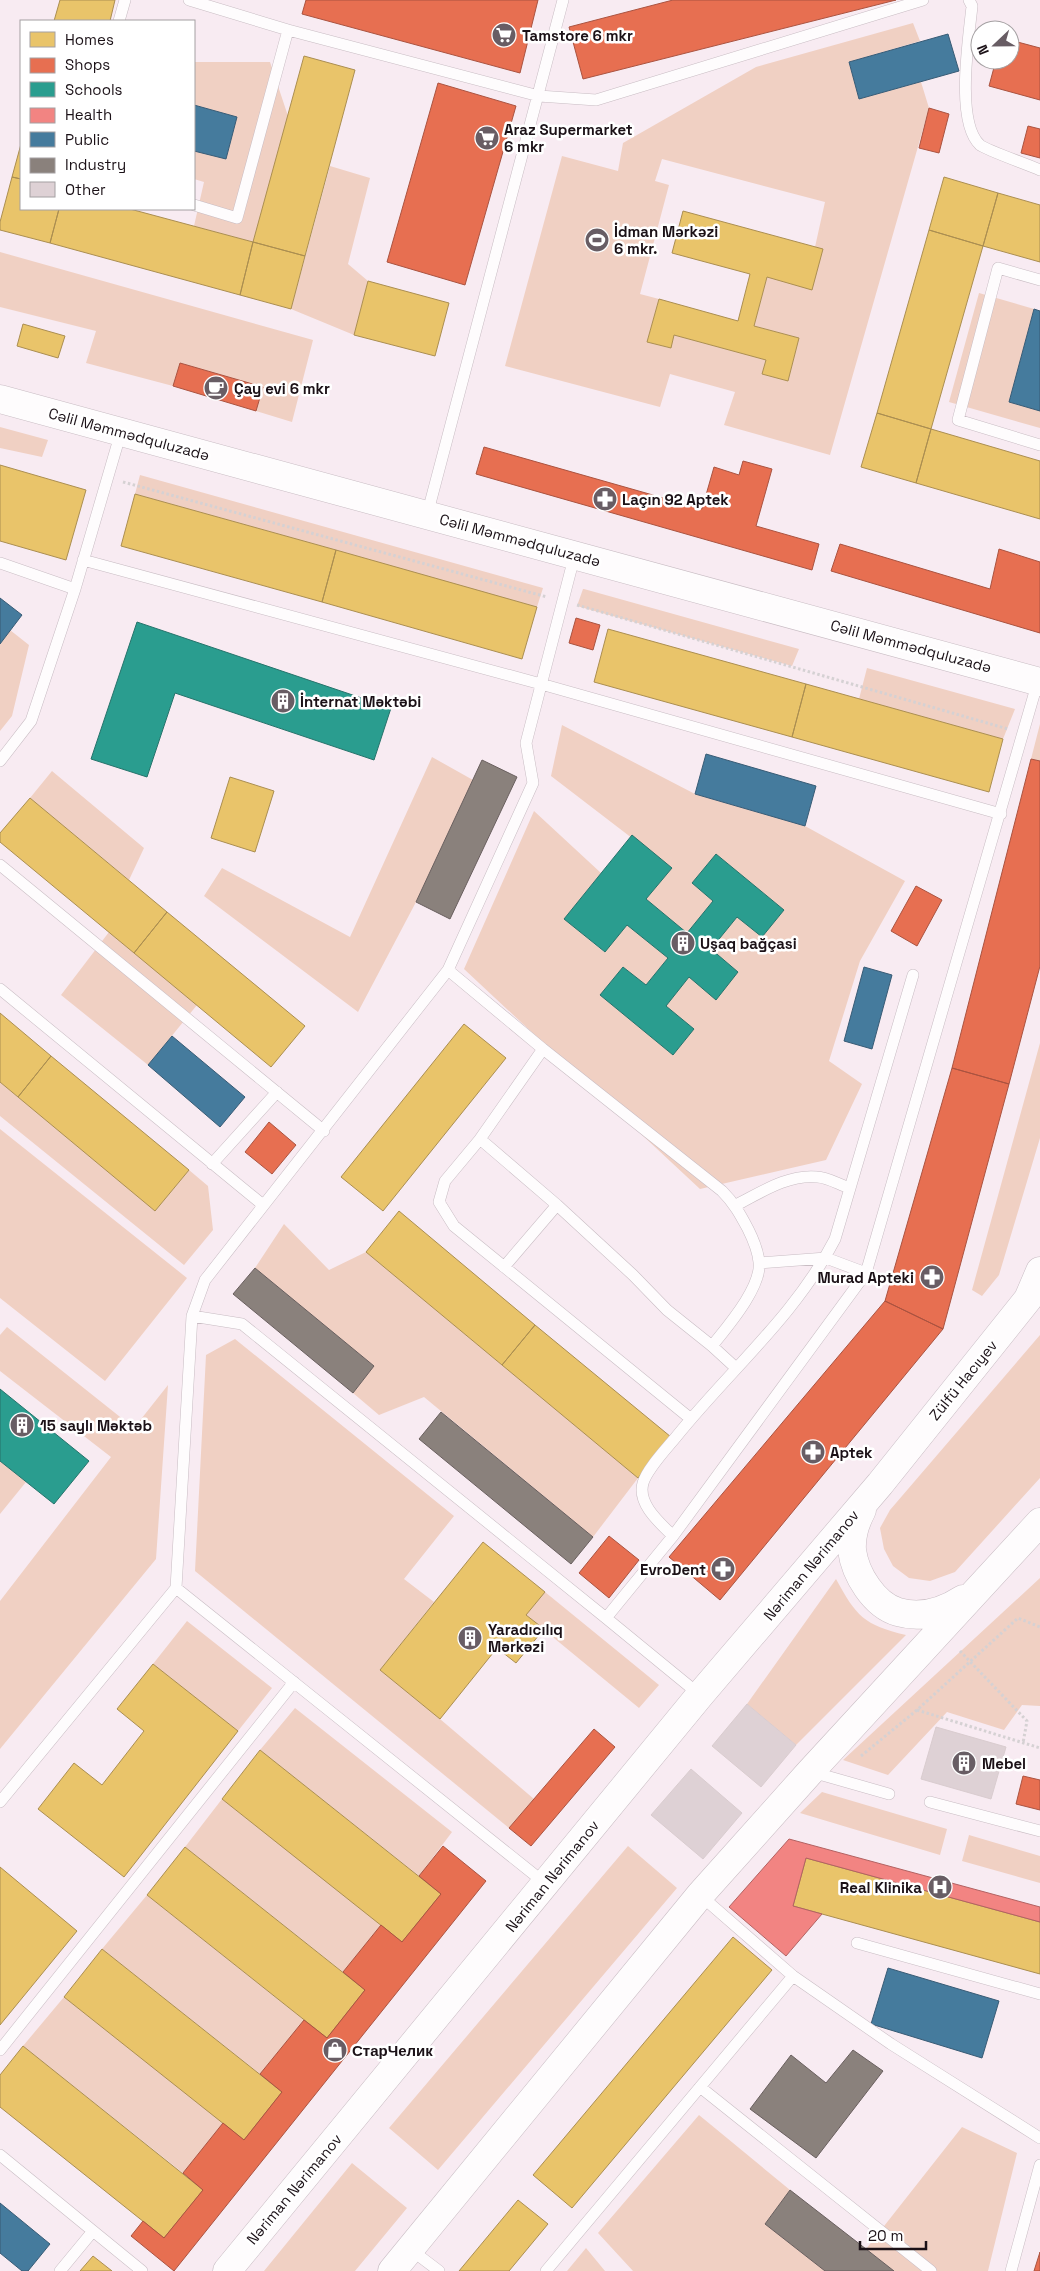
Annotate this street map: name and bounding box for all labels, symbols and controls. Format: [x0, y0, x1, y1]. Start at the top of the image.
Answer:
legend [20, 20, 195, 210]
north arrow [970, 20, 1020, 70]
supermarket icon: Tamstore 6 mkr [491, 22, 517, 48]
place label: Tamstore 6 mkr [522, 26, 633, 45]
text: Homes [65, 30, 114, 49]
text: N [973, 42, 993, 58]
text: Shops [65, 55, 110, 74]
text: Schools [65, 80, 123, 99]
text: Health [65, 105, 112, 124]
place label: Araz Supermarket 6 mkr [504, 120, 633, 156]
supermarket icon: Araz Supermarket 6 mkr [474, 125, 500, 151]
text: Public [65, 130, 109, 149]
text: Industry [65, 155, 126, 174]
text: Other [65, 180, 106, 199]
place label: İdman Mәrkәzi 6 mkr. [614, 222, 718, 258]
sports icon: İdman Mәrkәzi 6 mkr. [584, 227, 610, 253]
cafe icon: Çay evi 6 mkr [203, 375, 229, 401]
place label: Çay evi 6 mkr [234, 379, 330, 398]
street label: Cəlil Məmmədquluzadə [46, 403, 212, 465]
pharmacy icon: Laçın 92 Aptek [592, 486, 618, 512]
place label: Laçın 92 Aptek [622, 490, 729, 509]
street label: Cəlil Məmmədquluzadə [437, 509, 603, 571]
street label: Cəlil Məmmədquluzadə [828, 615, 994, 677]
building icon: İnternat Məktəbi [270, 688, 296, 714]
place label: İnternat Məktəbi [300, 692, 421, 711]
building icon: Uşaq bağçasi [670, 930, 696, 956]
place label: Uşaq bağçasi [700, 934, 797, 953]
pharmacy icon: Murad Apteki [919, 1264, 945, 1290]
place label: Murad Apteki [818, 1268, 914, 1287]
street label: Zülfü Hacıyev [925, 1336, 1001, 1424]
building icon: 15 saylı Məktəb [9, 1412, 35, 1438]
place label: 15 saylı Məktəb [40, 1416, 152, 1435]
pharmacy icon: Aptek [800, 1439, 826, 1465]
place label: Aptek [830, 1443, 873, 1462]
street label: Nəriman Nərimanov [759, 1506, 863, 1624]
pharmacy icon: EvroDent [710, 1556, 736, 1582]
place label: EvroDent [640, 1560, 706, 1579]
place label: Yaradıcılıq Mərkəzi [488, 1620, 563, 1656]
building icon: Yaradıcılıq Mərkəzi [457, 1625, 483, 1651]
building icon: Mebel [951, 1750, 977, 1776]
place label: Mebel [982, 1754, 1026, 1773]
street label: Nəriman Nərimanov [501, 1816, 603, 1936]
hospital icon: Real Klinika [927, 1874, 953, 1900]
place label: Real Klinika [840, 1878, 922, 1897]
shop icon: СтарЧелик [322, 2037, 348, 2063]
place label: СтарЧелик [352, 2041, 433, 2060]
street label: Nəriman Nərimanov [242, 2130, 346, 2248]
scale bar [860, 2218, 926, 2250]
text: 20 m [868, 2226, 903, 2245]

